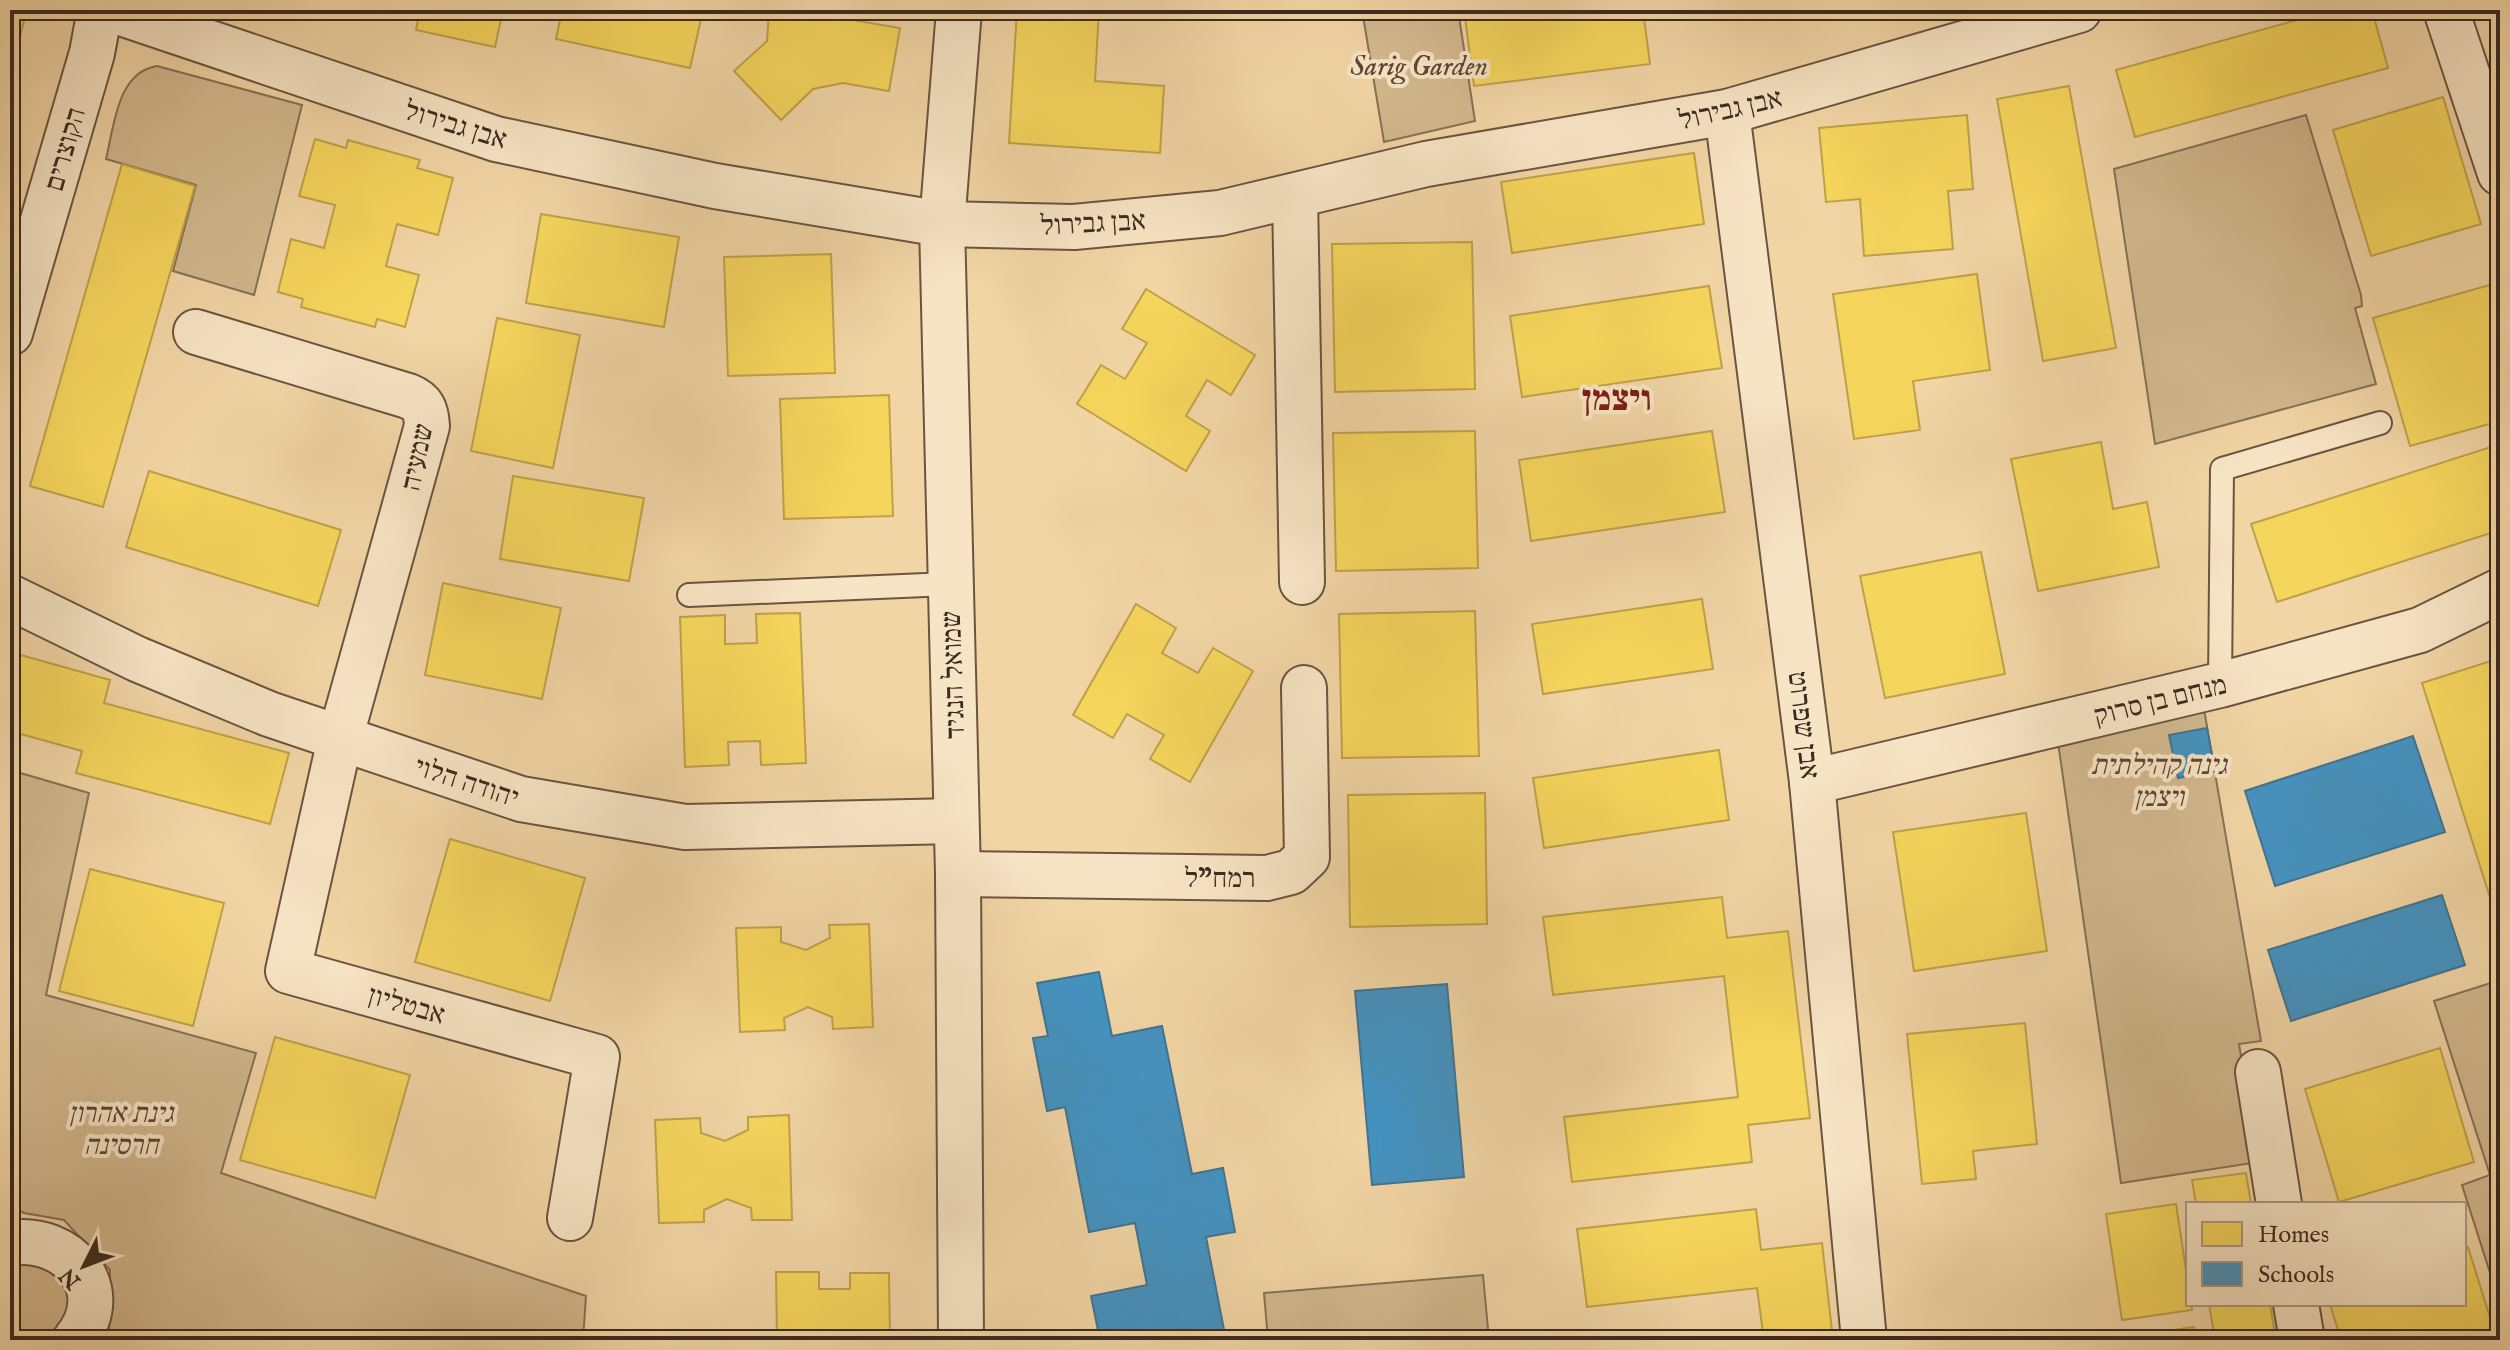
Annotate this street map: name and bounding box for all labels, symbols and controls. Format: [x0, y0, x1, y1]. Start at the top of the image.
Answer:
park label: Sarig Garden [1350, 50, 1488, 85]
street label: אבן גבירול [1675, 82, 1786, 139]
street label: אבן גבירול [400, 94, 511, 159]
street label: הקוצרים [38, 104, 95, 196]
street label: אבן גבירול [1039, 204, 1147, 245]
district label: ויצמן [1582, 377, 1652, 423]
street label: שמעיה [394, 421, 443, 494]
street label: שמואל הנגיד [935, 610, 974, 740]
street label: מנחם בן סרוק [2090, 668, 2231, 735]
street label: אבן שפרוט [1779, 670, 1826, 781]
park label: גינה קהילתית ויצמן [2091, 749, 2228, 816]
street label: יהודה הלוי [410, 750, 523, 817]
street label: רמח"ל [1184, 862, 1256, 897]
street label: אבטליון [364, 979, 449, 1034]
park label: גינת אהרון חרסינה [68, 1097, 175, 1164]
legend [2186, 1202, 2466, 1306]
text: Homes [2258, 1220, 2329, 1251]
north arrow [44, 1226, 124, 1306]
text: Schools [2258, 1260, 2334, 1291]
text: N [54, 1262, 88, 1295]

